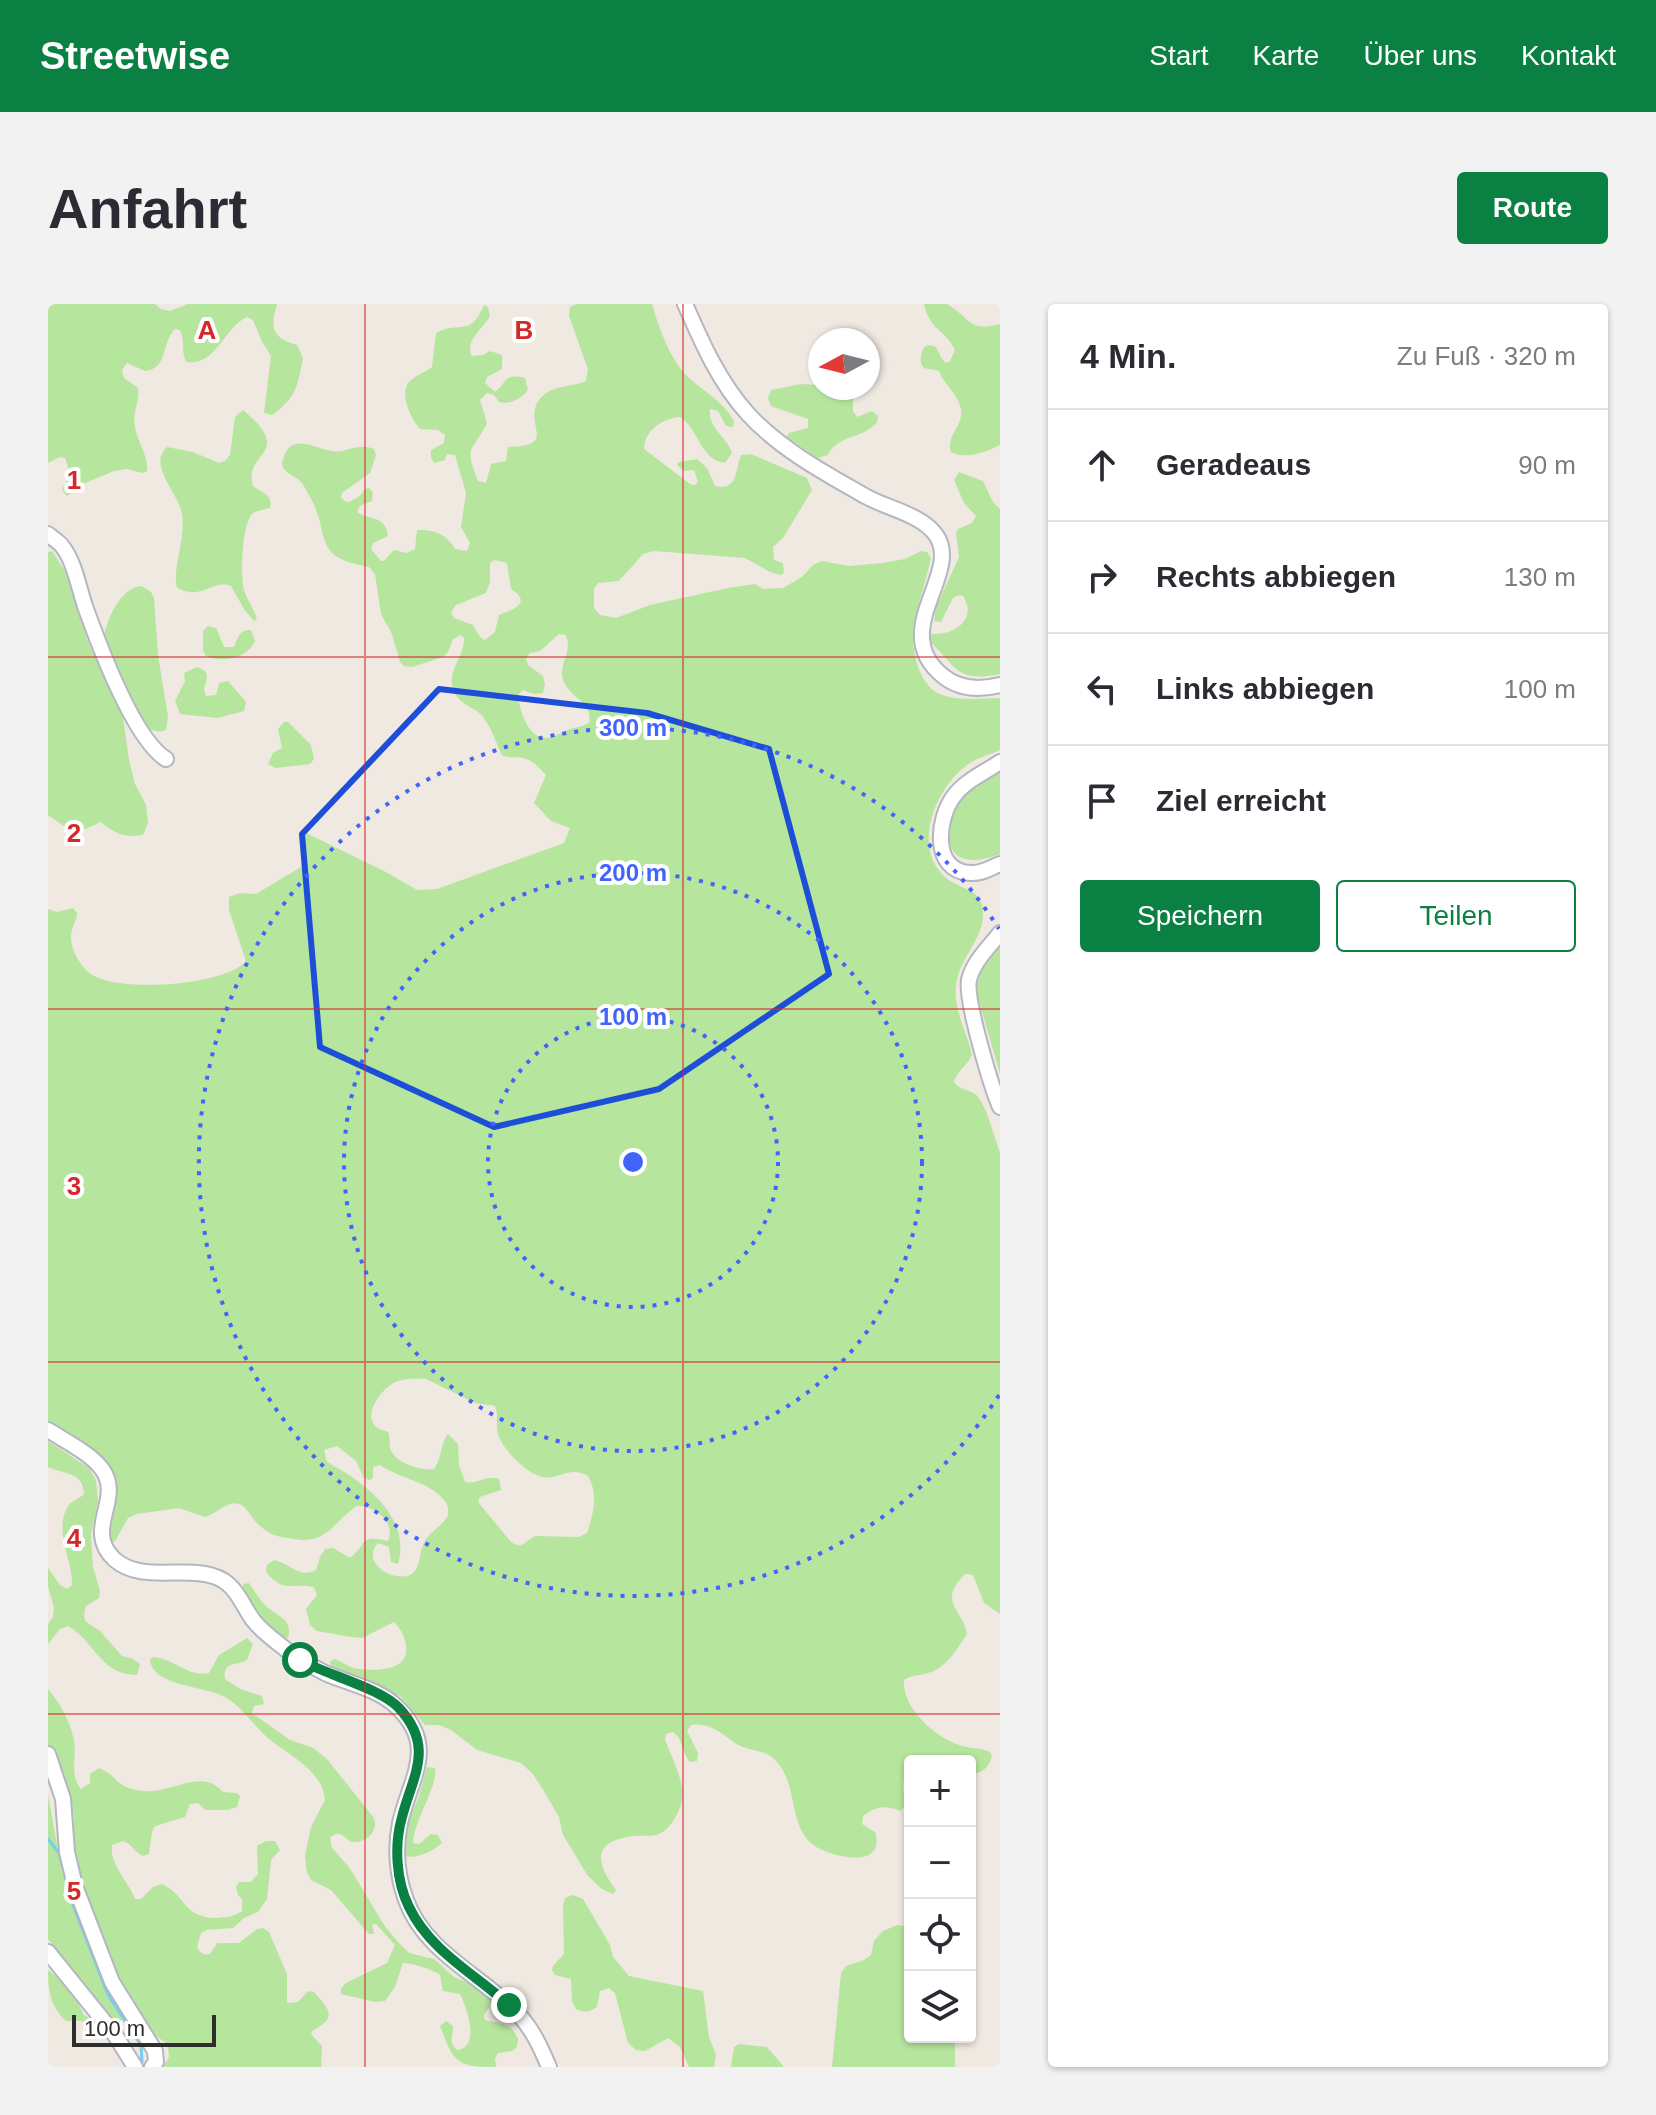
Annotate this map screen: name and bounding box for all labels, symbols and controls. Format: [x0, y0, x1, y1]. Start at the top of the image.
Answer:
text: Streetwise [40, 35, 230, 77]
text: Start [1149, 40, 1208, 71]
text: Karte [1252, 40, 1319, 71]
text: Über uns [1363, 40, 1477, 71]
text: Kontakt [1521, 40, 1616, 71]
button: Route [1457, 172, 1608, 244]
text: Anfahrt [48, 177, 247, 240]
text: A [198, 315, 217, 345]
text: B [515, 315, 533, 345]
north arrow [808, 328, 880, 400]
text: 4 Min. [1080, 337, 1176, 375]
text: Zu Fuß · 320 m [1397, 341, 1576, 371]
icon: ahead [1080, 443, 1124, 487]
text: Geradeaus [1156, 448, 1311, 481]
text: 90 m [1518, 450, 1576, 480]
text: 1 [67, 465, 81, 495]
icon: right [1080, 555, 1124, 599]
text: Rechts abbiegen [1156, 560, 1396, 593]
text: 130 m [1504, 562, 1576, 592]
icon: left [1080, 667, 1124, 711]
text: Links abbiegen [1156, 672, 1374, 705]
text: 100 m [1504, 674, 1576, 704]
text: 300 m [599, 714, 667, 741]
icon: arrive [1080, 779, 1124, 823]
text: Ziel erreicht [1156, 784, 1326, 817]
text: 2 [67, 818, 81, 848]
text: 200 m [599, 859, 667, 886]
button: Speichern [1080, 880, 1320, 952]
button: Teilen [1336, 880, 1576, 952]
text: 100 m [599, 1003, 667, 1030]
centre of rings [619, 1148, 647, 1176]
text: 3 [67, 1171, 81, 1201]
text: 4 [67, 1523, 82, 1553]
route start [282, 1642, 318, 1678]
map controls [904, 1755, 976, 2043]
button: + [904, 1755, 976, 1827]
button: − [904, 1827, 976, 1899]
text: 5 [67, 1876, 81, 1906]
button: locate [904, 1899, 976, 1971]
button: layers [904, 1971, 976, 2043]
route end [491, 1987, 527, 2023]
scale bar [72, 2011, 216, 2047]
text: 100 m [84, 2016, 145, 2041]

